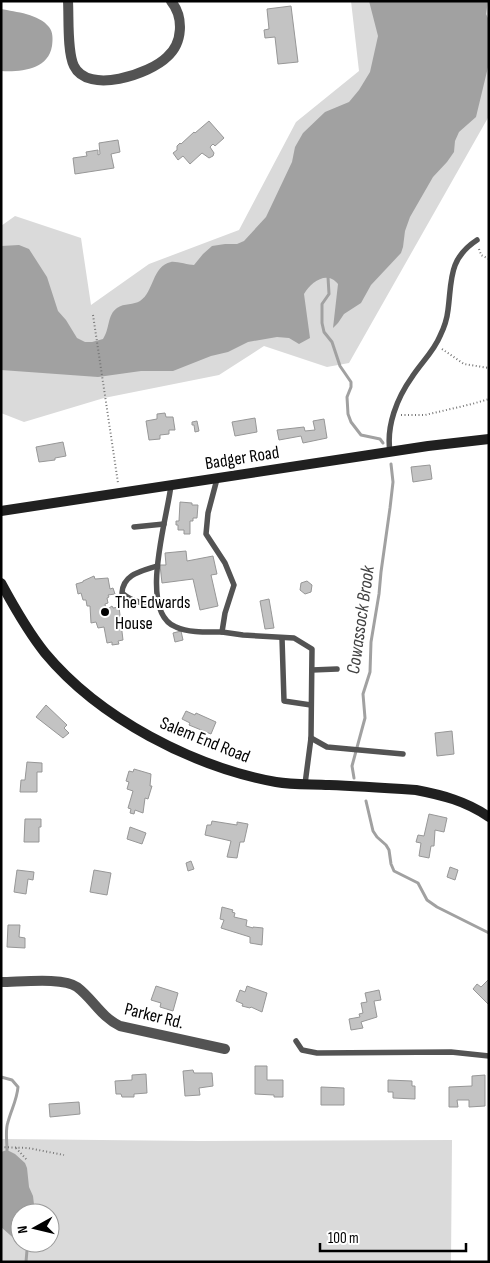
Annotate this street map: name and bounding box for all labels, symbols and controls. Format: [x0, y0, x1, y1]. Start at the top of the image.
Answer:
street label: Badger Road [203, 442, 281, 474]
water label: Cowassock Brook [342, 564, 380, 676]
place label: The Edwards House [115, 592, 190, 634]
marker: The Edwards House [99, 606, 111, 618]
street label: Salem End Road [157, 712, 253, 768]
street label: Parker Rd. [122, 999, 186, 1033]
north arrow [10, 1203, 60, 1253]
scale bar [320, 1220, 466, 1252]
text: N [14, 1225, 32, 1235]
text: 100 m [328, 1229, 359, 1248]

